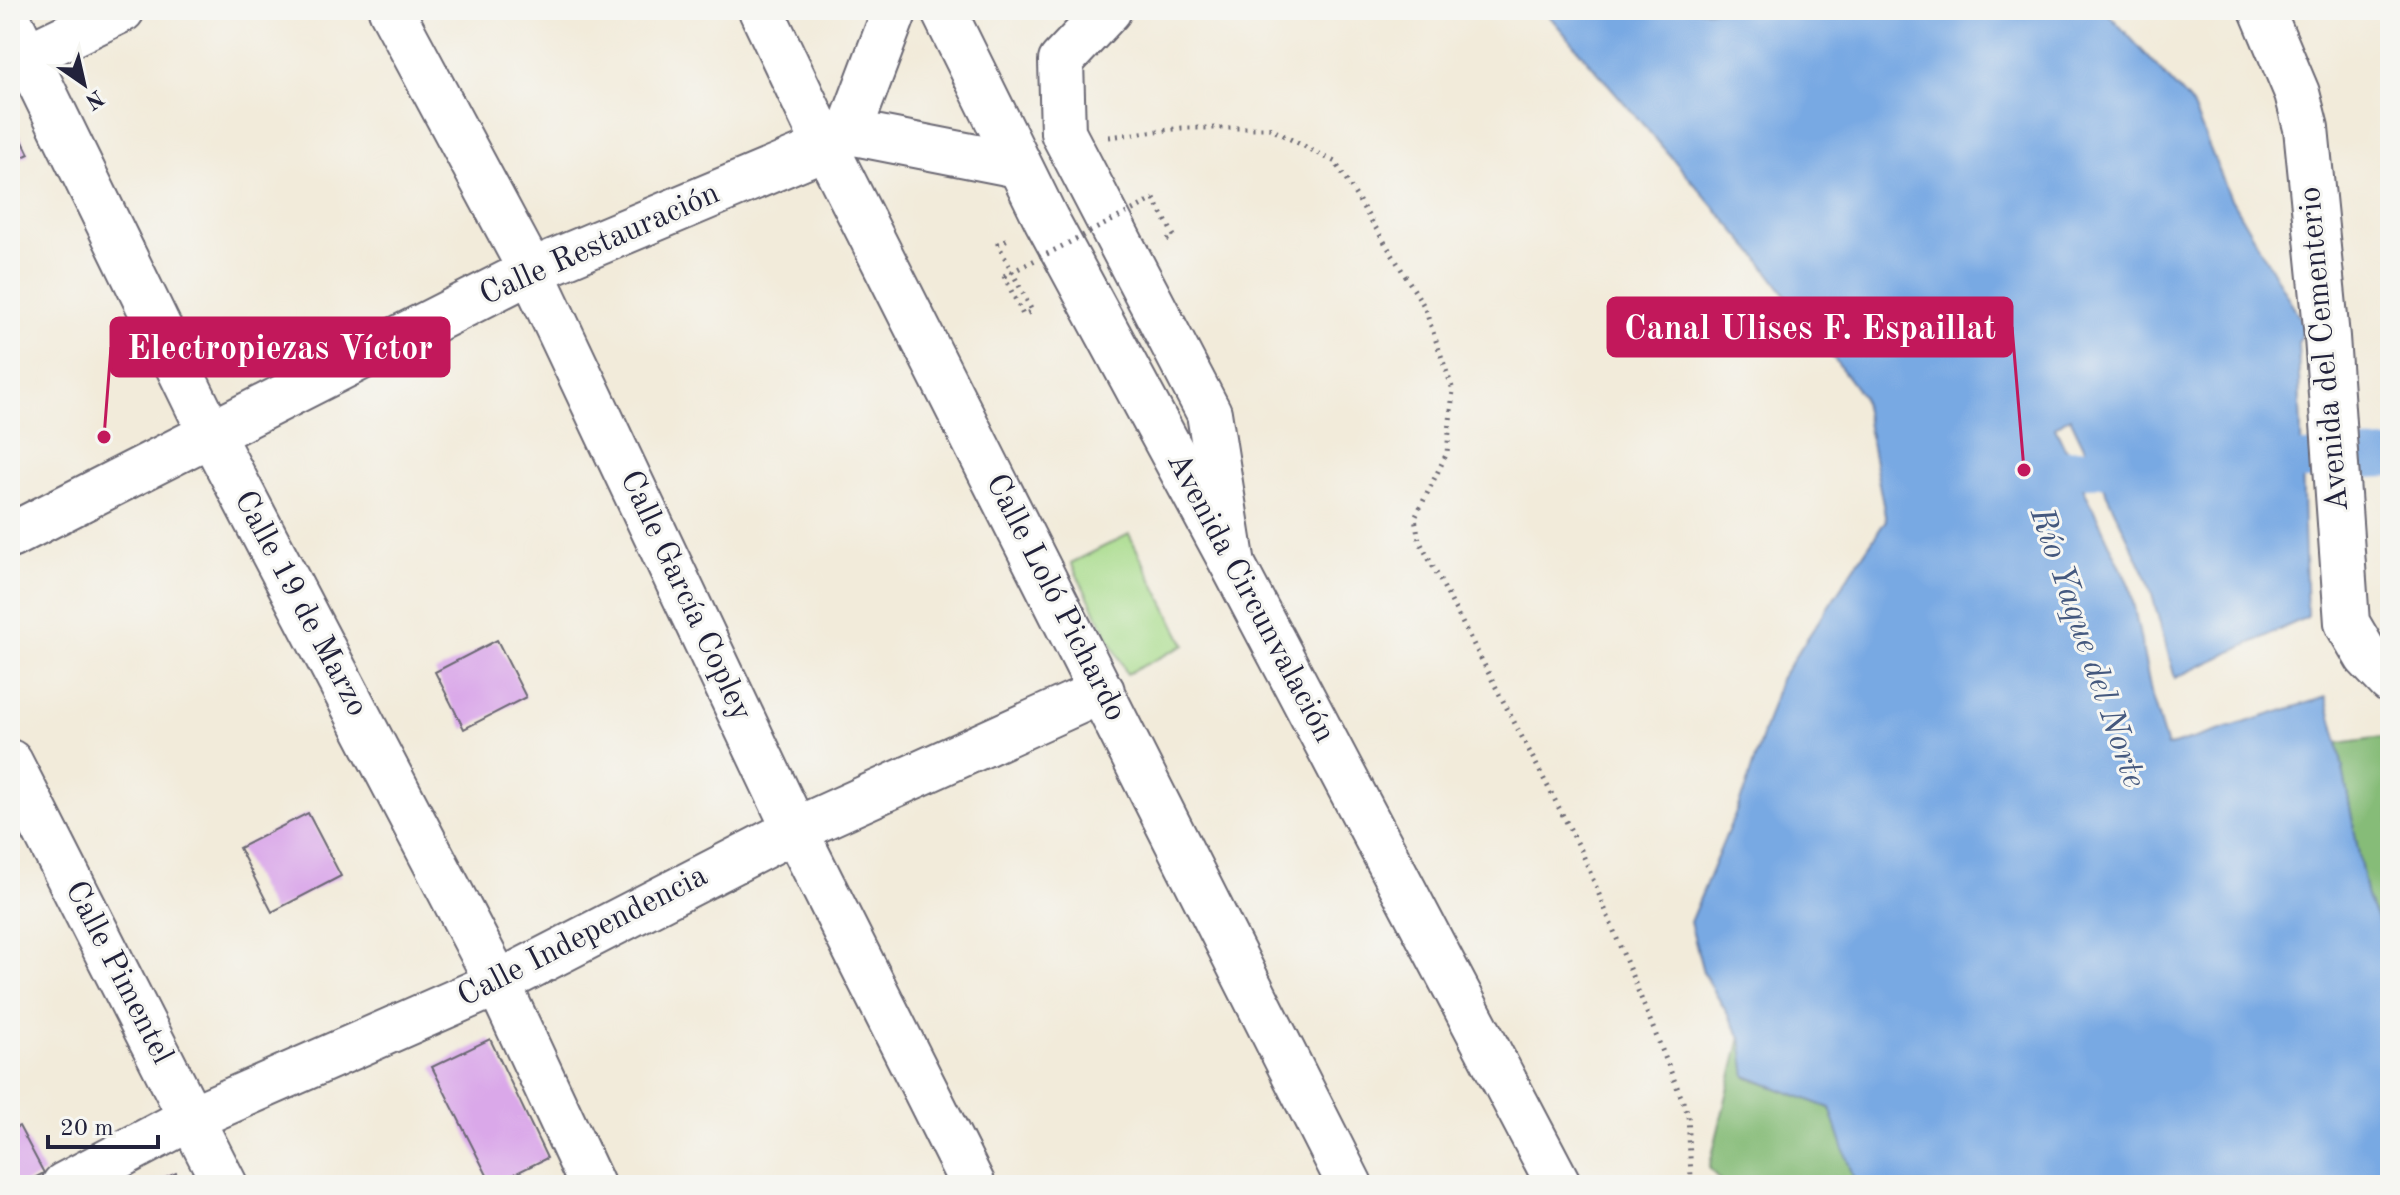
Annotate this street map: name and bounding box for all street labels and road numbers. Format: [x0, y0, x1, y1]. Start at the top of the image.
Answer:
street label: Calle Restauración [475, 178, 725, 312]
street label: Avenida del Cementerio [2295, 185, 2355, 513]
street label: Avenida Circunvalación [1160, 448, 1340, 748]
street label: Calle García Copley [613, 466, 757, 726]
street label: Calle Loló Pichardo [979, 469, 1131, 727]
street label: Calle 19 de Marzo [227, 486, 373, 722]
street label: Calle Independencia [453, 860, 713, 1014]
street label: Calle Pimentel [58, 876, 178, 1070]

